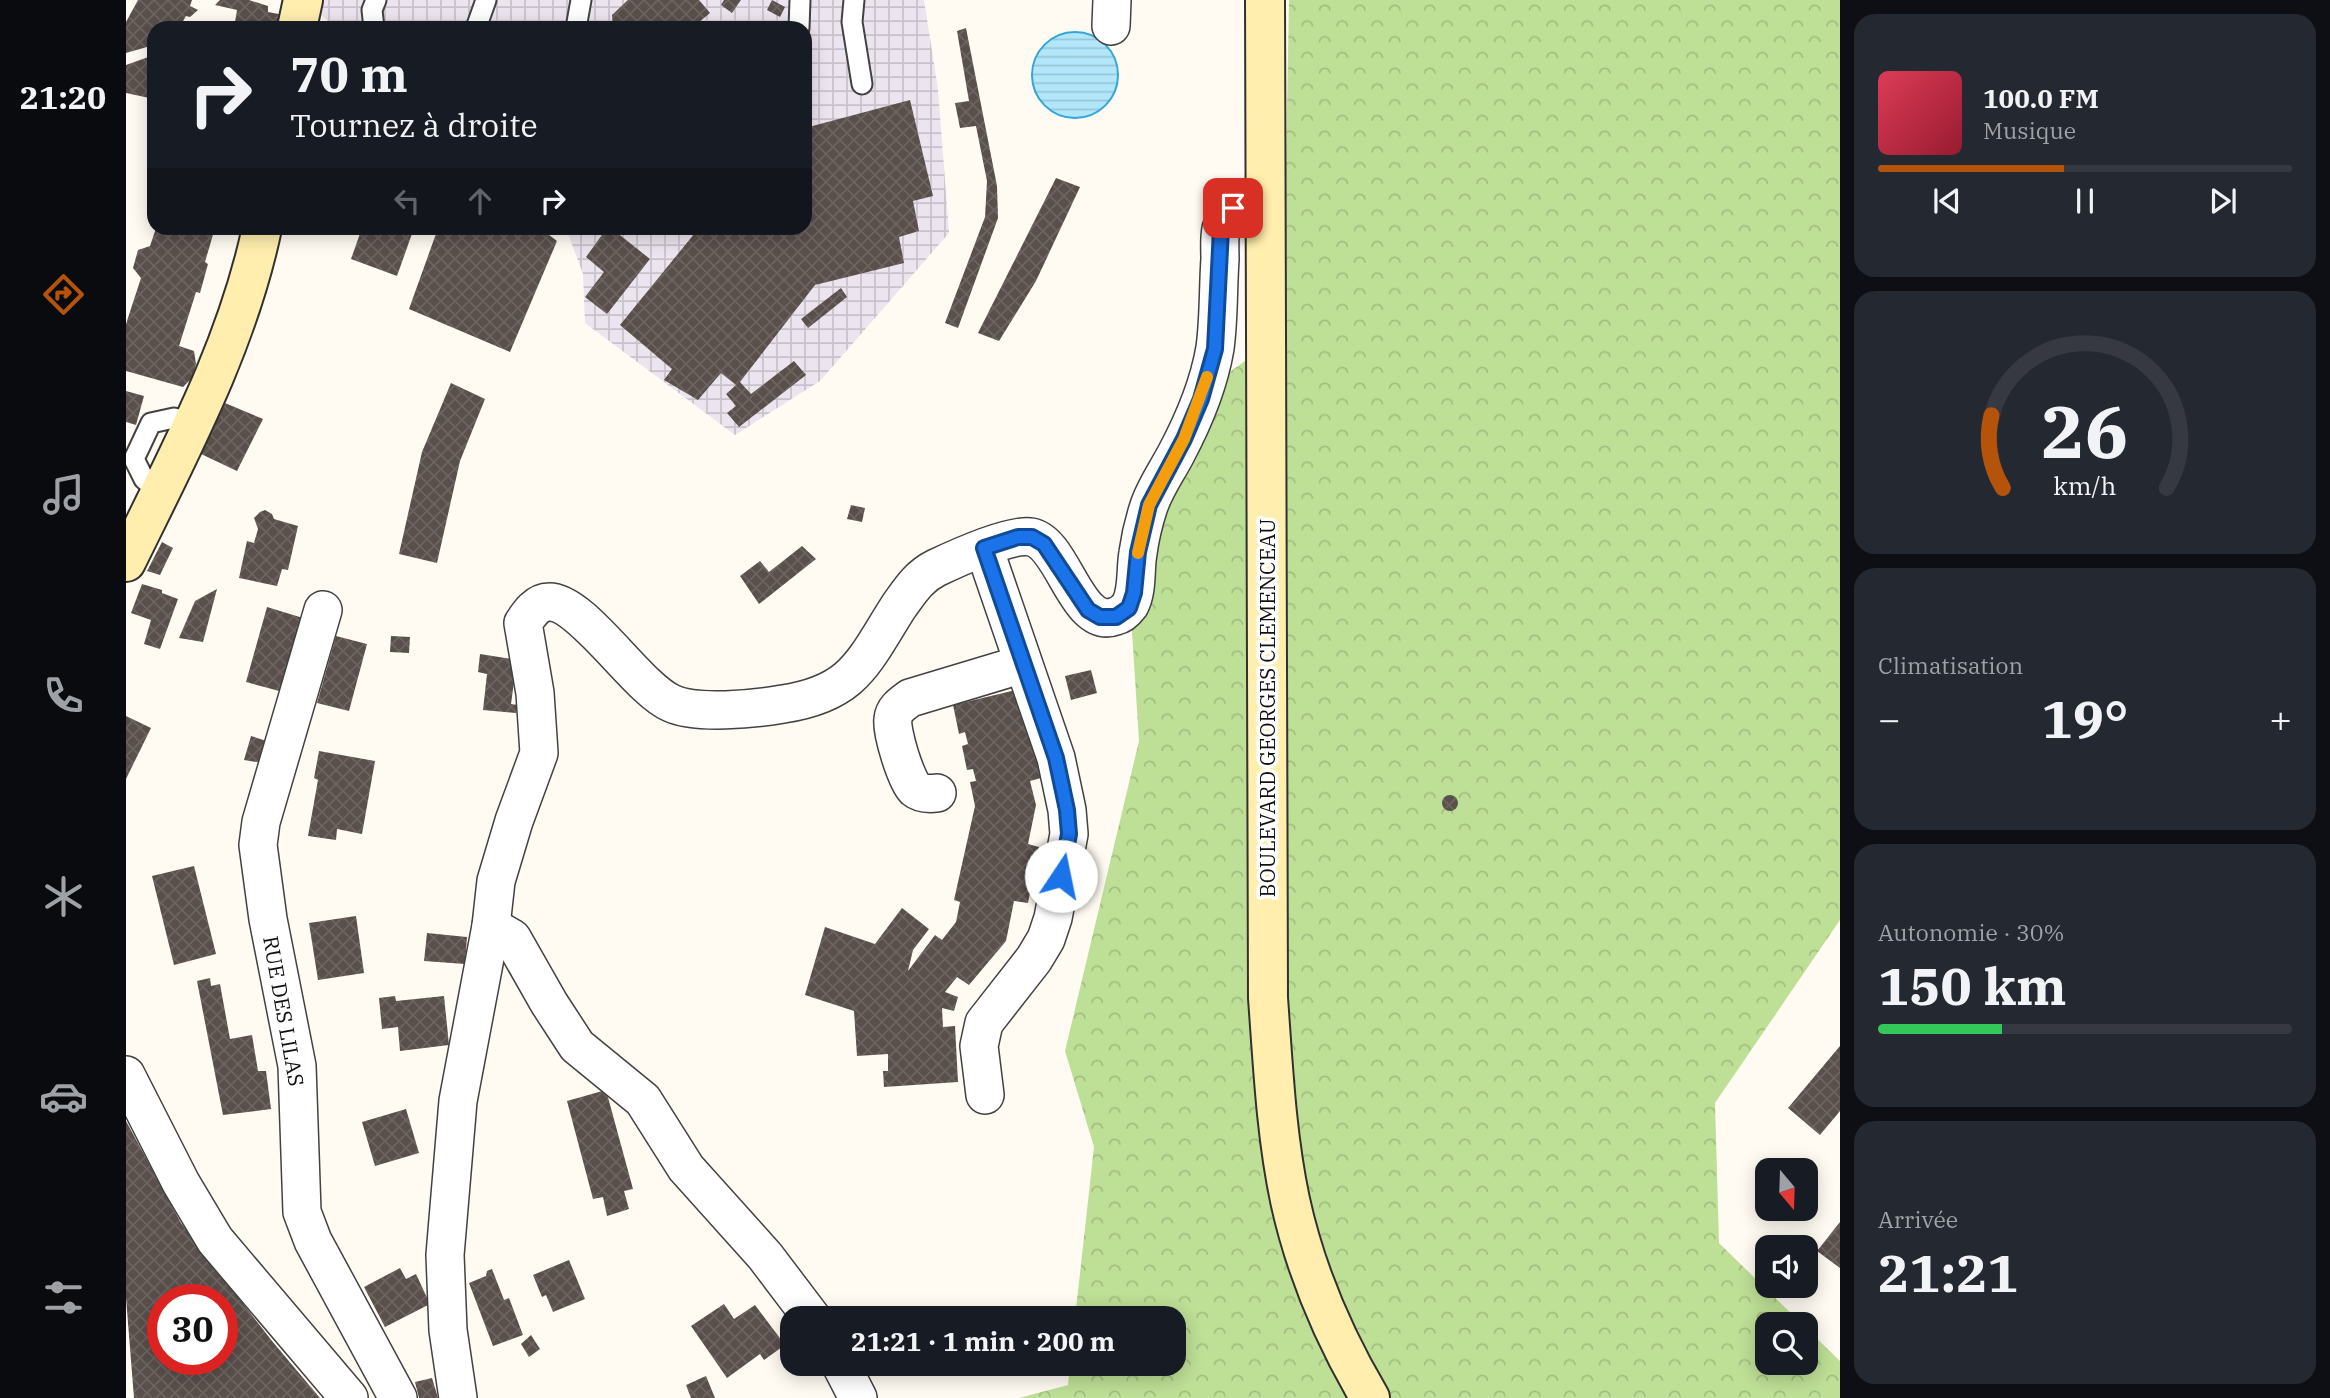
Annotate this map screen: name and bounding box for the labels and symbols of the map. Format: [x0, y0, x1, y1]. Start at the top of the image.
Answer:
pin [1203, 178, 1263, 238]
street label: BOULEVARD GEORGES CLEMENCEAU [1253, 519, 1281, 897]
position arrow [1024, 839, 1098, 913]
street label: RUE DES LILAS [257, 934, 311, 1088]
north arrow [1755, 1158, 1818, 1222]
speed limit sign: 30 [147, 1284, 238, 1375]

